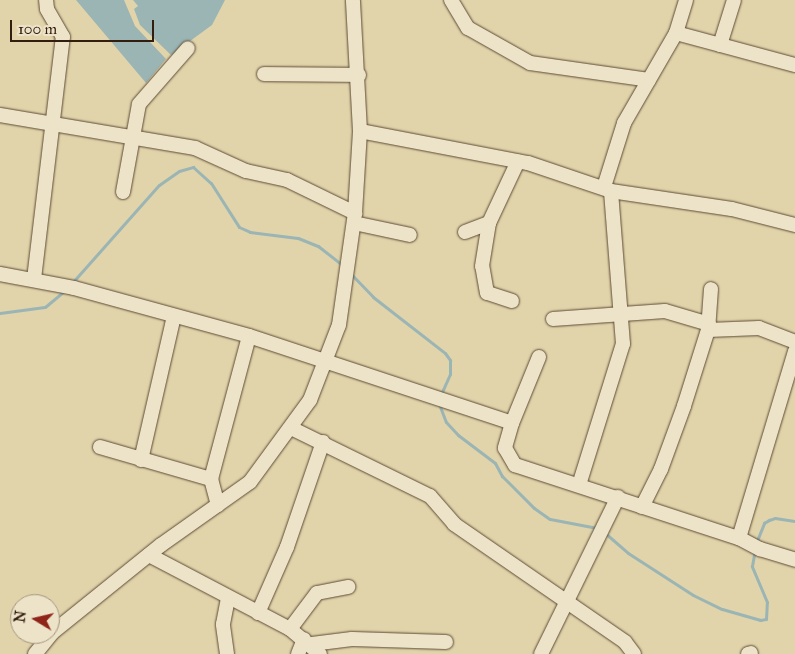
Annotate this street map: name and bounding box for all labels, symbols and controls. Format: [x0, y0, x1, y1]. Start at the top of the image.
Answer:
scale bar [12, 10, 156, 42]
text: 100 m [18, 20, 57, 38]
north arrow [10, 594, 60, 644]
text: N [11, 610, 30, 624]

